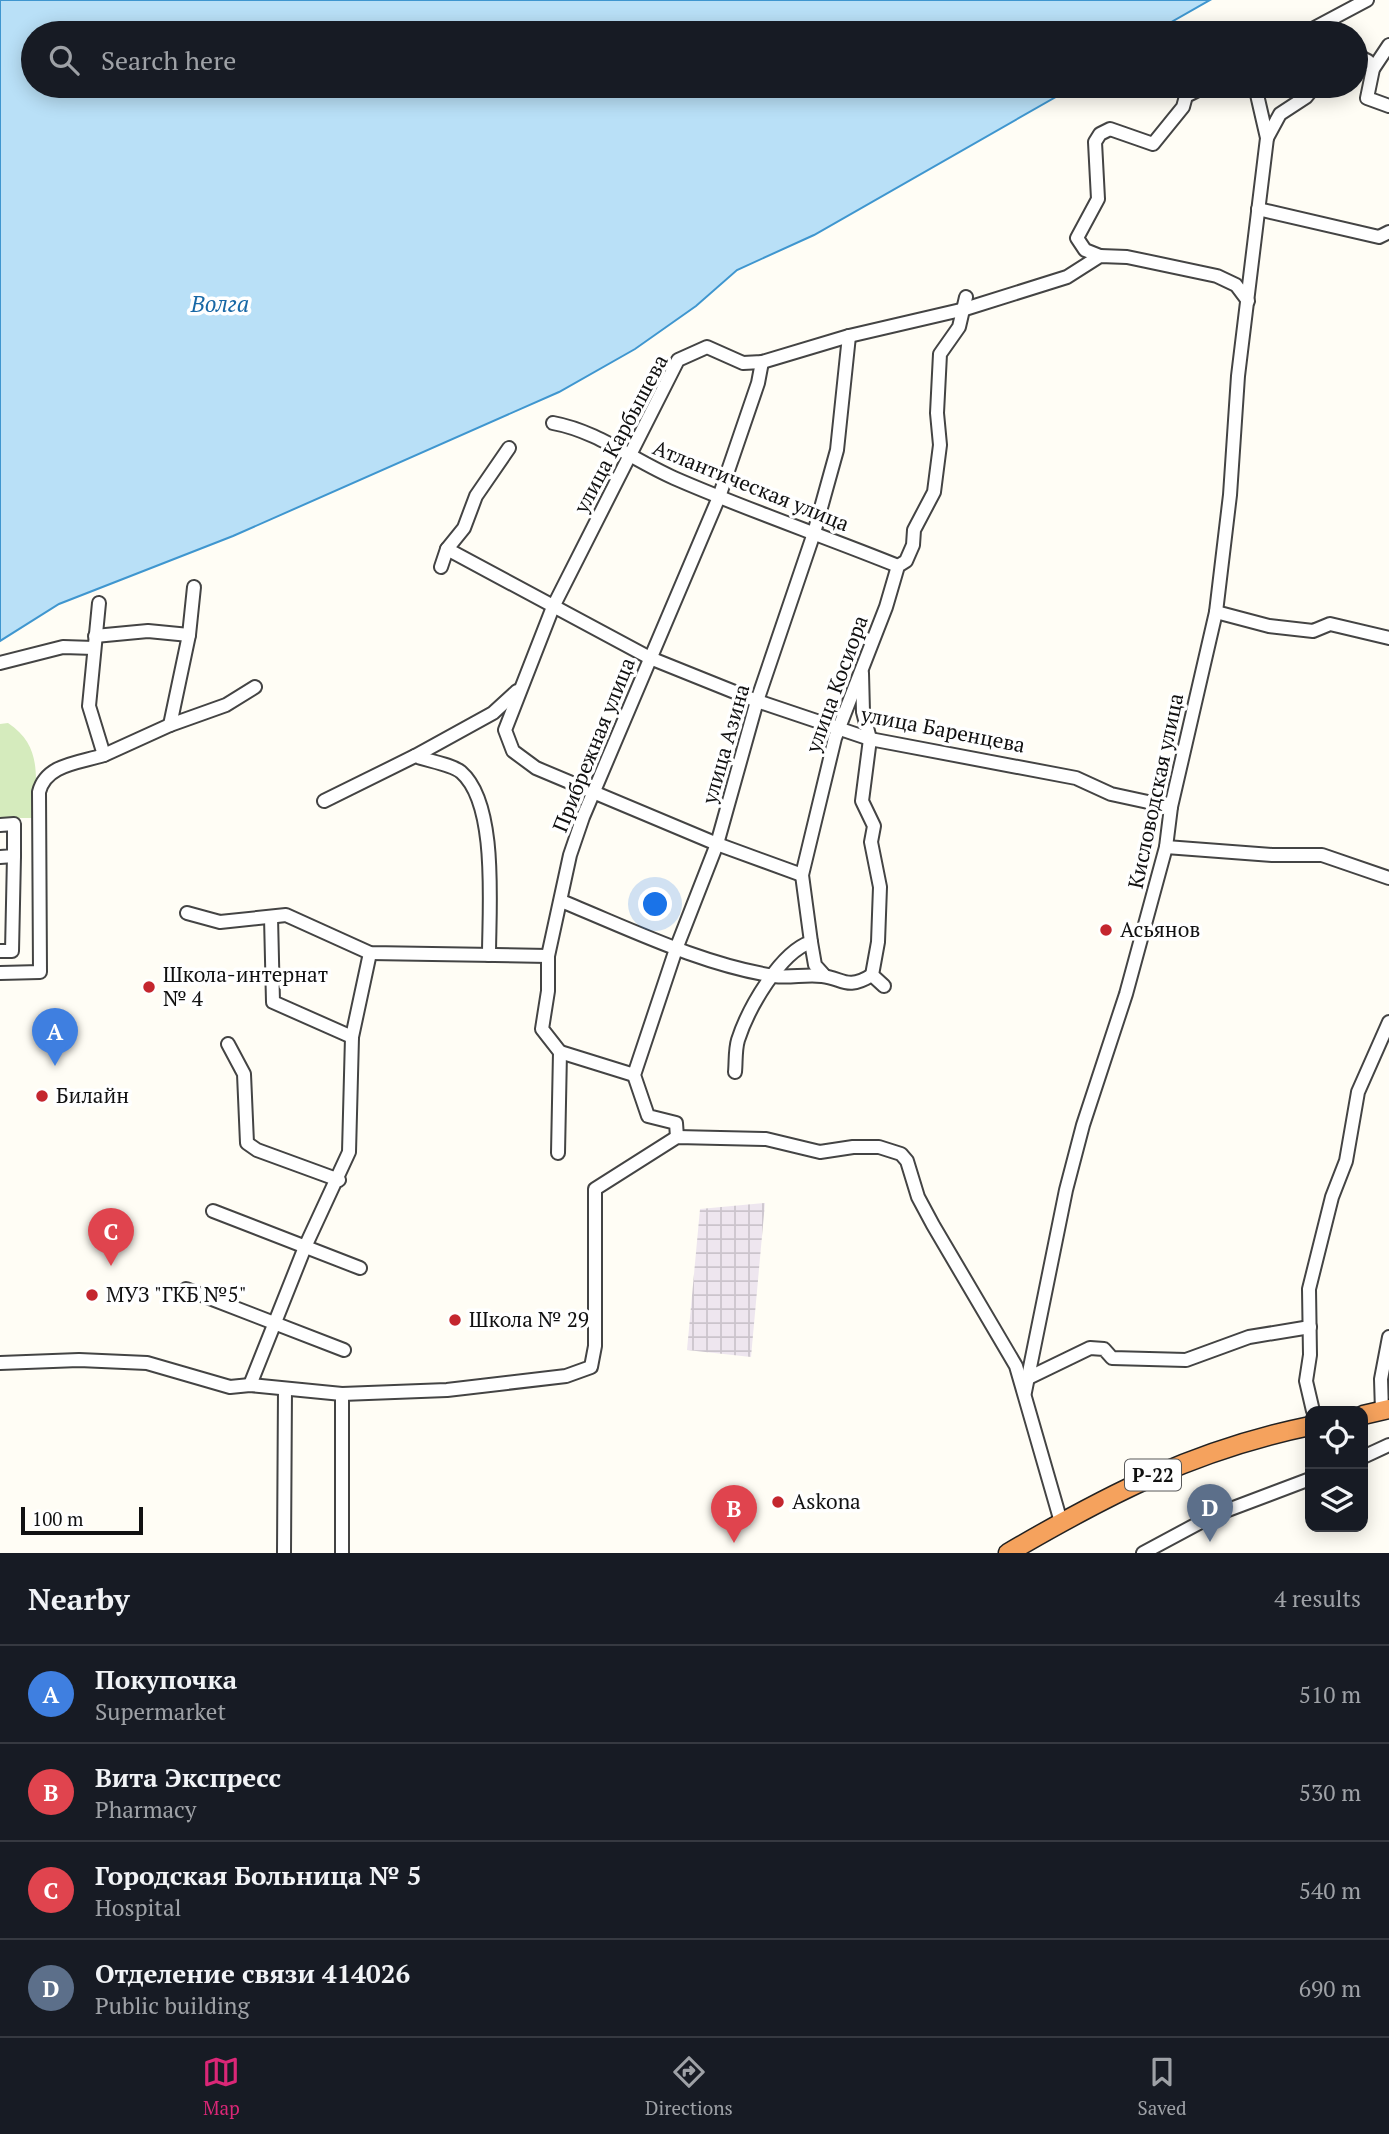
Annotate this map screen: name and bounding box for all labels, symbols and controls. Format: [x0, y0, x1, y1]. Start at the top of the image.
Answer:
search box [21, 21, 1368, 98]
icon: search [45, 41, 83, 79]
text: Search here [101, 43, 236, 77]
water label: Волга [190, 288, 249, 319]
street label: улица Карбышева [566, 349, 674, 519]
street label: Атлантическая улица [649, 433, 854, 537]
street label: улица Косиора [798, 611, 874, 757]
street label: Прибрежная улица [545, 653, 641, 836]
street label: улица Азина [694, 680, 756, 808]
street label: Кисловодская улица [1121, 690, 1189, 891]
street label: улица Баренцева [858, 699, 1028, 759]
your location [638, 887, 672, 921]
place label: Асьянов [1120, 915, 1200, 943]
marker: Асьянов [1098, 922, 1114, 938]
place label: Школа-интернат № 4 [163, 960, 328, 1012]
marker: Школа-интернат № 4 [141, 979, 157, 995]
pin: A [32, 1008, 78, 1066]
place label: Билайн [56, 1081, 129, 1109]
marker: Билайн [34, 1088, 50, 1104]
pin: C [88, 1208, 134, 1266]
place label: МУЗ "ГКБ №5" [106, 1280, 247, 1308]
marker: МУЗ "ГКБ №5" [84, 1287, 100, 1303]
place label: Школа № 29 [469, 1305, 589, 1333]
marker: Школа № 29 [447, 1312, 463, 1328]
map controls [1305, 1406, 1368, 1532]
button: locate [1305, 1406, 1368, 1469]
road number: Р-22 [1125, 1460, 1181, 1490]
button: layers [1305, 1469, 1368, 1532]
pin: D [1187, 1484, 1233, 1542]
pin: B [711, 1485, 757, 1543]
place label: Askona [792, 1487, 861, 1515]
marker: Askona [770, 1494, 786, 1510]
scale bar [21, 1504, 144, 1536]
text: 100 m [32, 1506, 83, 1531]
text: Nearby [28, 1579, 130, 1619]
text: 4 results [1274, 1583, 1361, 1614]
text: Покупочка [95, 1662, 237, 1696]
text: A [43, 1679, 59, 1710]
text: 510 m [1299, 1679, 1361, 1710]
text: Supermarket [95, 1696, 226, 1727]
text: Вита Экспресс [95, 1760, 281, 1794]
text: B [44, 1777, 58, 1808]
text: 530 m [1299, 1777, 1361, 1808]
text: Pharmacy [95, 1794, 196, 1825]
text: Городская Больница № 5 [95, 1858, 421, 1892]
text: C [44, 1875, 59, 1906]
text: 540 m [1299, 1875, 1361, 1906]
text: Hospital [95, 1892, 181, 1923]
text: Отделение связи 414026 [95, 1956, 410, 1990]
text: D [43, 1973, 59, 2004]
text: 690 m [1299, 1973, 1361, 2004]
text: Public building [95, 1990, 250, 2021]
tab: Map [202, 2053, 240, 2120]
tab: Directions [645, 2053, 733, 2120]
tab: Saved [1137, 2053, 1187, 2120]

